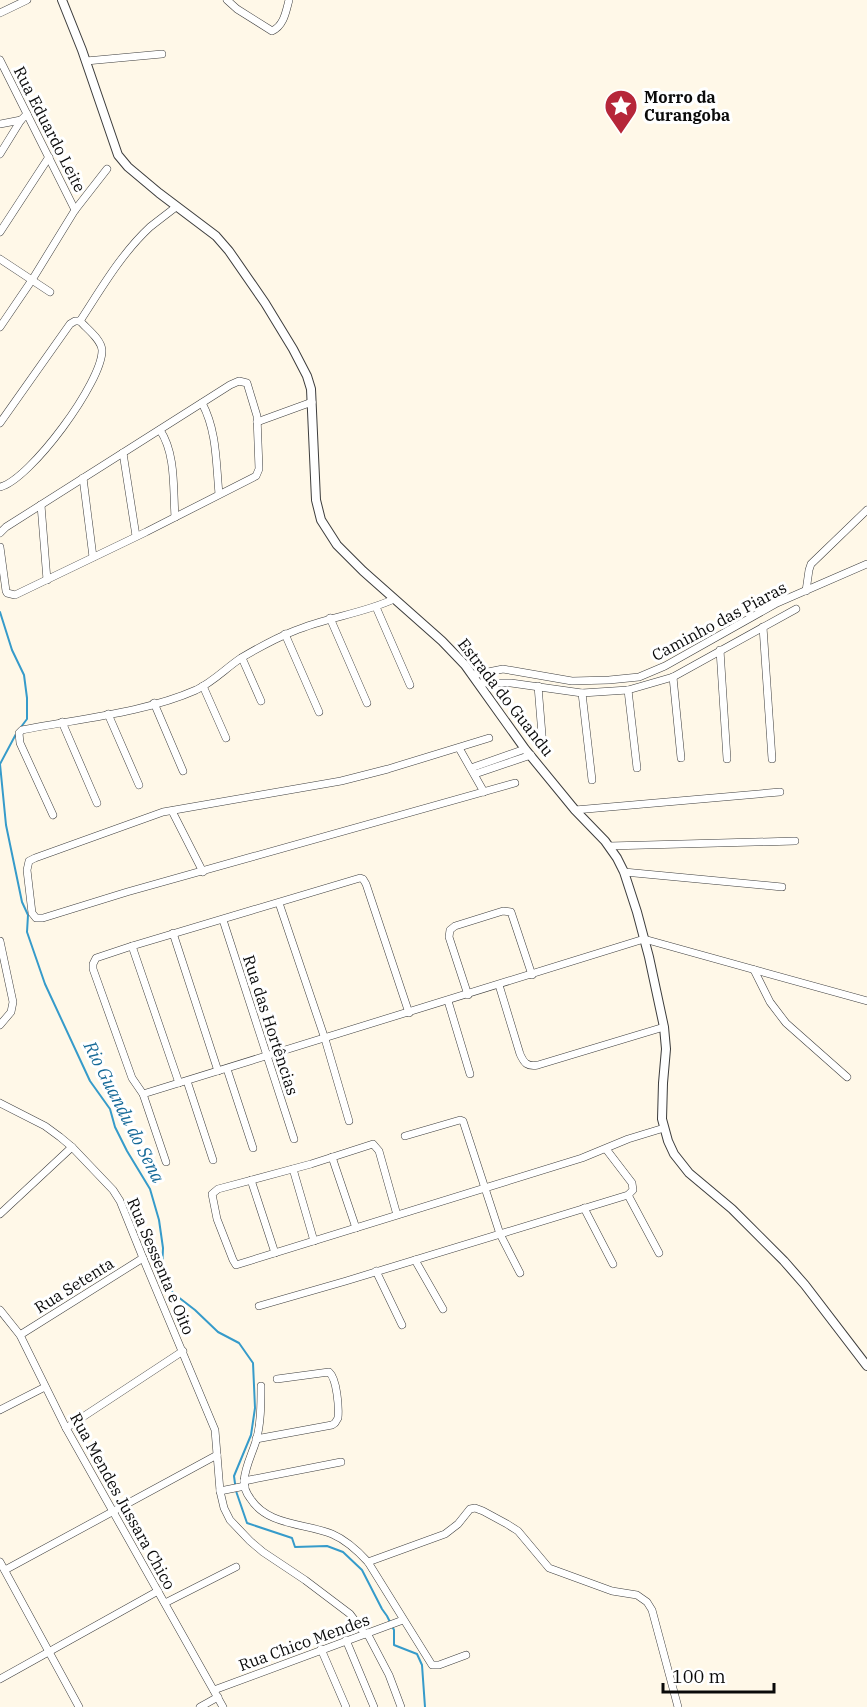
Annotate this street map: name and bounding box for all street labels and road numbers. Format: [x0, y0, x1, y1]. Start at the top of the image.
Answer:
street label: Rua Eduardo Leite [10, 63, 90, 195]
street label: Caminho das Piaras [648, 577, 790, 665]
street label: Estrada do Guandu [454, 634, 558, 760]
street label: Rua das Hortências [239, 952, 303, 1098]
street label: Rua Sessenta e Oito [123, 1194, 199, 1338]
street label: Rua Setenta [31, 1253, 118, 1317]
street label: Rua Mendes Jussara Chico [66, 1409, 180, 1593]
street label: Rua Chico Mendes [236, 1609, 372, 1675]

